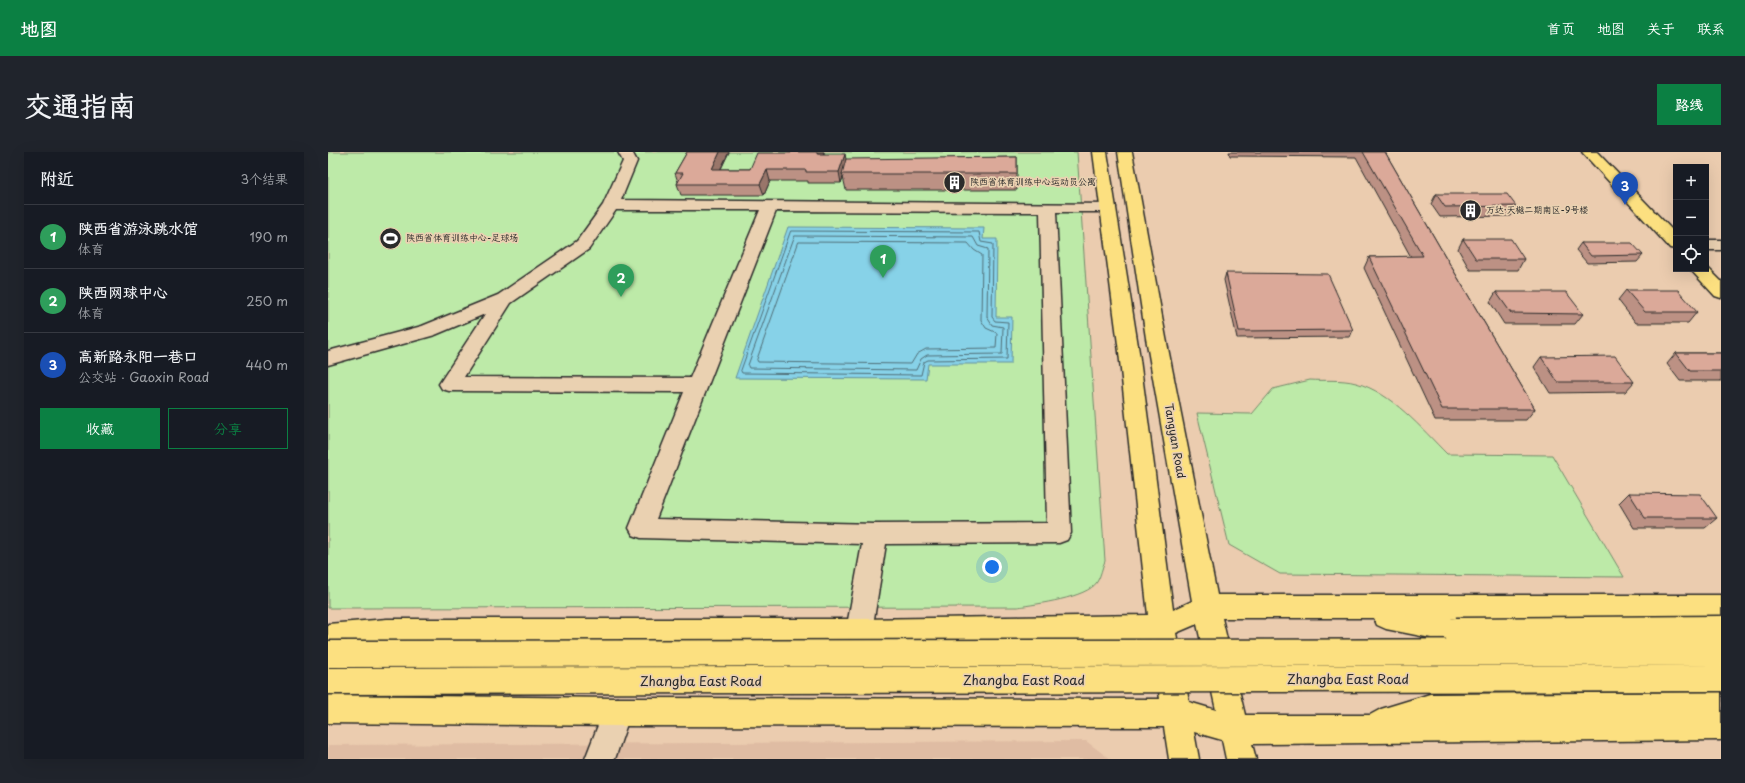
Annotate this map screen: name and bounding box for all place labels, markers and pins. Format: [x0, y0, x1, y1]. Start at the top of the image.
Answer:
building icon: 陕西省体育训练中心运动员公寓 [941, 169, 967, 195]
pin: 3 [1612, 172, 1638, 205]
place label: 陕西省体育训练中心运动员公寓 [970, 174, 1096, 188]
building icon: 万达·天樾二期南区-9号楼 [1458, 197, 1484, 223]
place label: 万达·天樾二期南区-9号楼 [1486, 202, 1588, 216]
sports icon: 陕西省体育训练中心-足球场 [377, 225, 403, 251]
place label: 陕西省体育训练中心-足球场 [406, 230, 518, 244]
pin: 1 [870, 245, 896, 278]
pin: 2 [608, 264, 634, 297]

